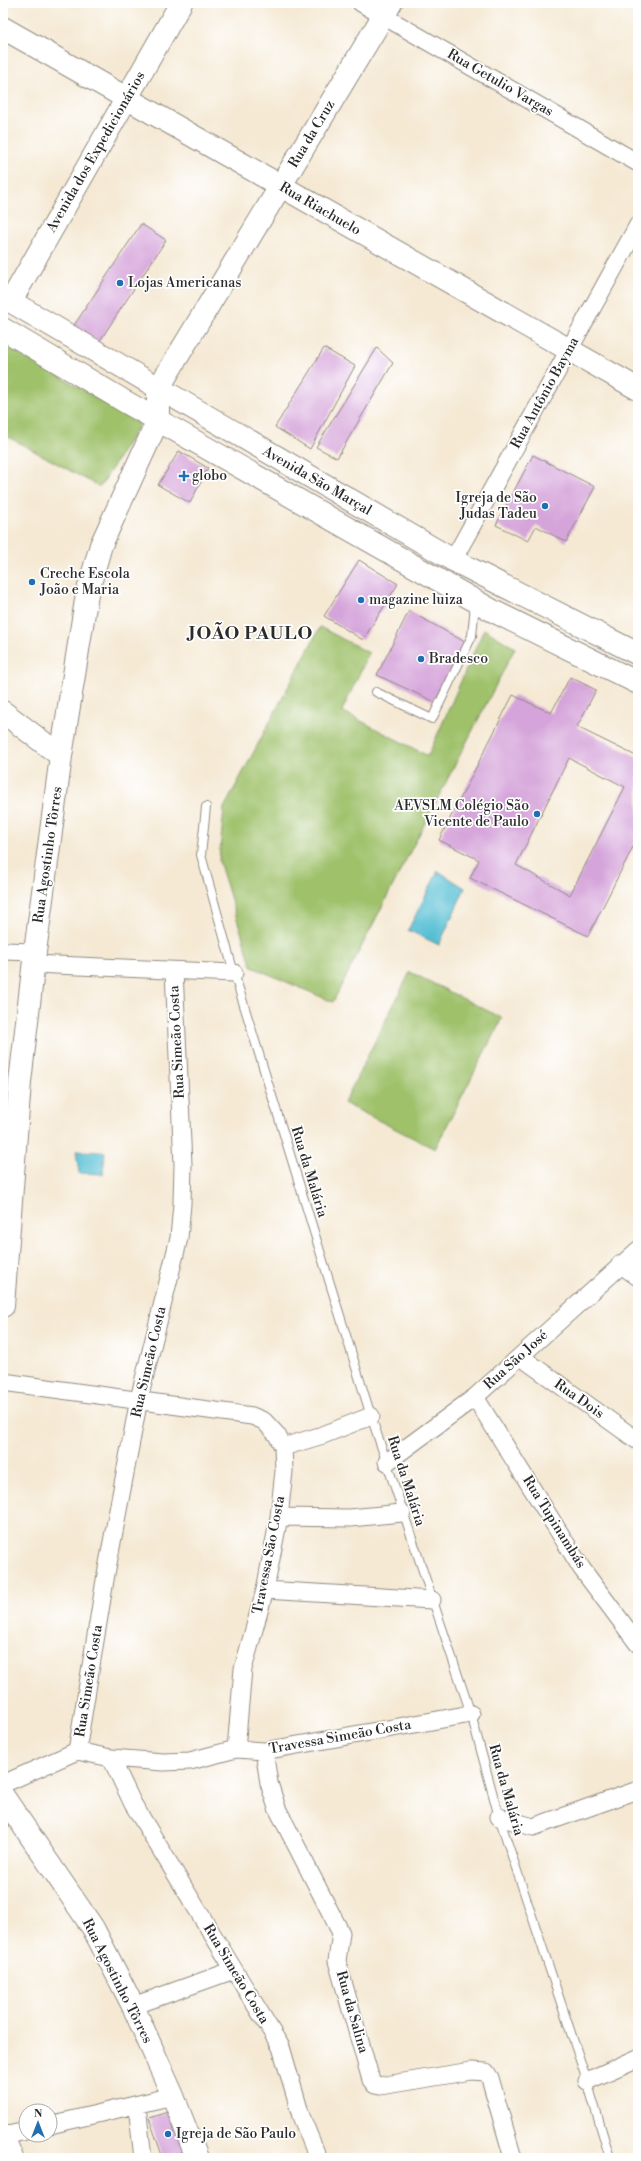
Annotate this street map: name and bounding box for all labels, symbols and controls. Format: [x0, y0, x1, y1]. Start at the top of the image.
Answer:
street label: Rua Getulio Vargas [444, 45, 556, 121]
street label: Avenida dos Expedicionários [42, 68, 150, 237]
street label: Rua da Cruz [285, 96, 340, 171]
street label: Rua Riachuelo [276, 178, 364, 240]
place label: Lojas Americanas [128, 274, 241, 292]
marker: Lojas Americanas [115, 278, 125, 288]
street label: Rua Antônio Bayma [507, 333, 584, 452]
street label: Avenida São Marçal [258, 442, 375, 520]
place label: globo [192, 467, 227, 485]
marker: globo [179, 471, 189, 481]
place label: Igreja de São Judas Tadeu [456, 489, 537, 523]
marker: Igreja de São Judas Tadeu [540, 501, 550, 511]
place label: Creche Escola João e Maria [39, 565, 131, 599]
marker: Creche Escola João e Maria [27, 577, 37, 587]
place label: magazine luiza [369, 591, 464, 609]
marker: magazine luiza [356, 595, 366, 605]
district label: JOÃO PAULO [186, 622, 313, 645]
place label: Bradesco [428, 650, 488, 668]
marker: Bradesco [416, 654, 426, 664]
street label: Rua Agostinho Tôrres [29, 785, 67, 925]
place label: AEVSLM Colégio São Vicente de Paulo [393, 797, 529, 831]
marker: AEVSLM Colégio São Vicente de Paulo [532, 809, 542, 819]
street label: Rua Simeão Costa [165, 984, 189, 1099]
street label: Rua da Malária [287, 1124, 332, 1221]
street label: Rua Simeão Costa [127, 1304, 171, 1419]
street label: Rua São José [480, 1326, 552, 1394]
street label: Rua Dois [550, 1375, 608, 1423]
street label: Rua da Malária [383, 1433, 429, 1529]
street label: Rua Tupinambás [518, 1472, 590, 1572]
street label: Travessa São Costa [249, 1493, 289, 1616]
street label: Rua Simeão Costa [71, 1623, 107, 1738]
street label: Travessa Simeão Costa [267, 1715, 413, 1758]
street label: Rua da Malária [484, 1742, 528, 1839]
street label: Rua Agostinho Tôrres [78, 1915, 156, 2047]
street label: Rua Simeão Costa [199, 1921, 273, 2028]
street label: Rua da Salina [332, 1969, 373, 2056]
north arrow [18, 2103, 58, 2143]
text: N [34, 2107, 43, 2121]
place label: Igreja de São Paulo [176, 2125, 296, 2143]
marker: Igreja de São Paulo [163, 2129, 173, 2139]

